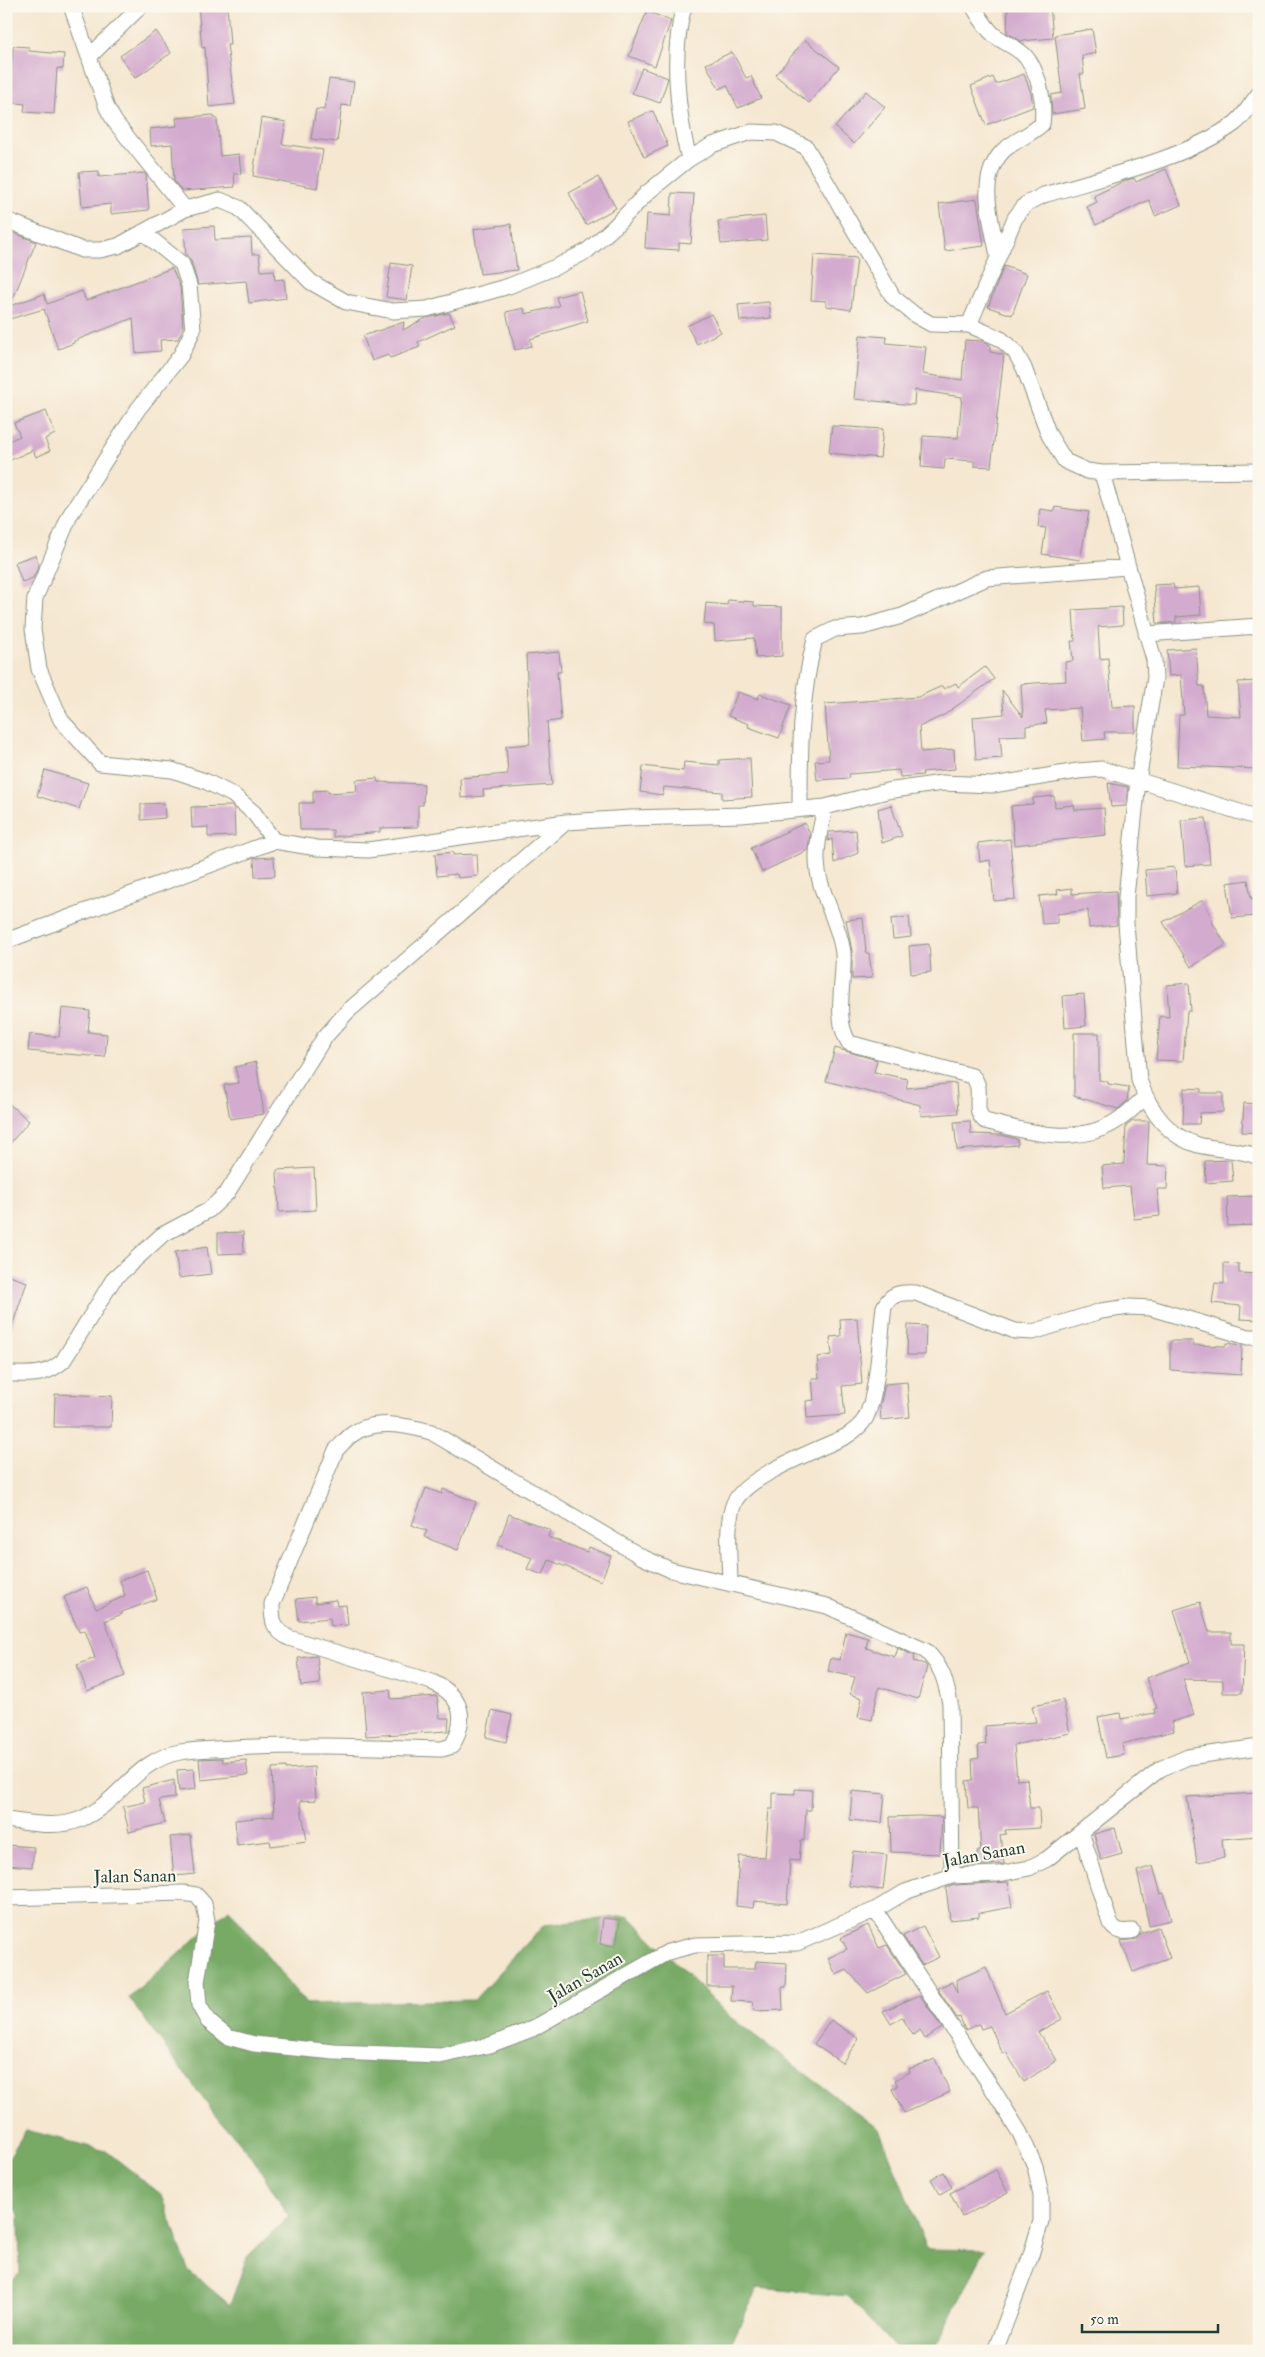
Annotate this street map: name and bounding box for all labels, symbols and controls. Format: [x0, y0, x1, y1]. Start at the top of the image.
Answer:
street label: Jalan Sanan [940, 1836, 1027, 1873]
street label: Jalan Sanan [92, 1864, 177, 1889]
street label: Jalan Sanan [543, 1947, 627, 2009]
scale bar [1082, 2302, 1219, 2334]
text: 50 m [1090, 2310, 1119, 2329]

